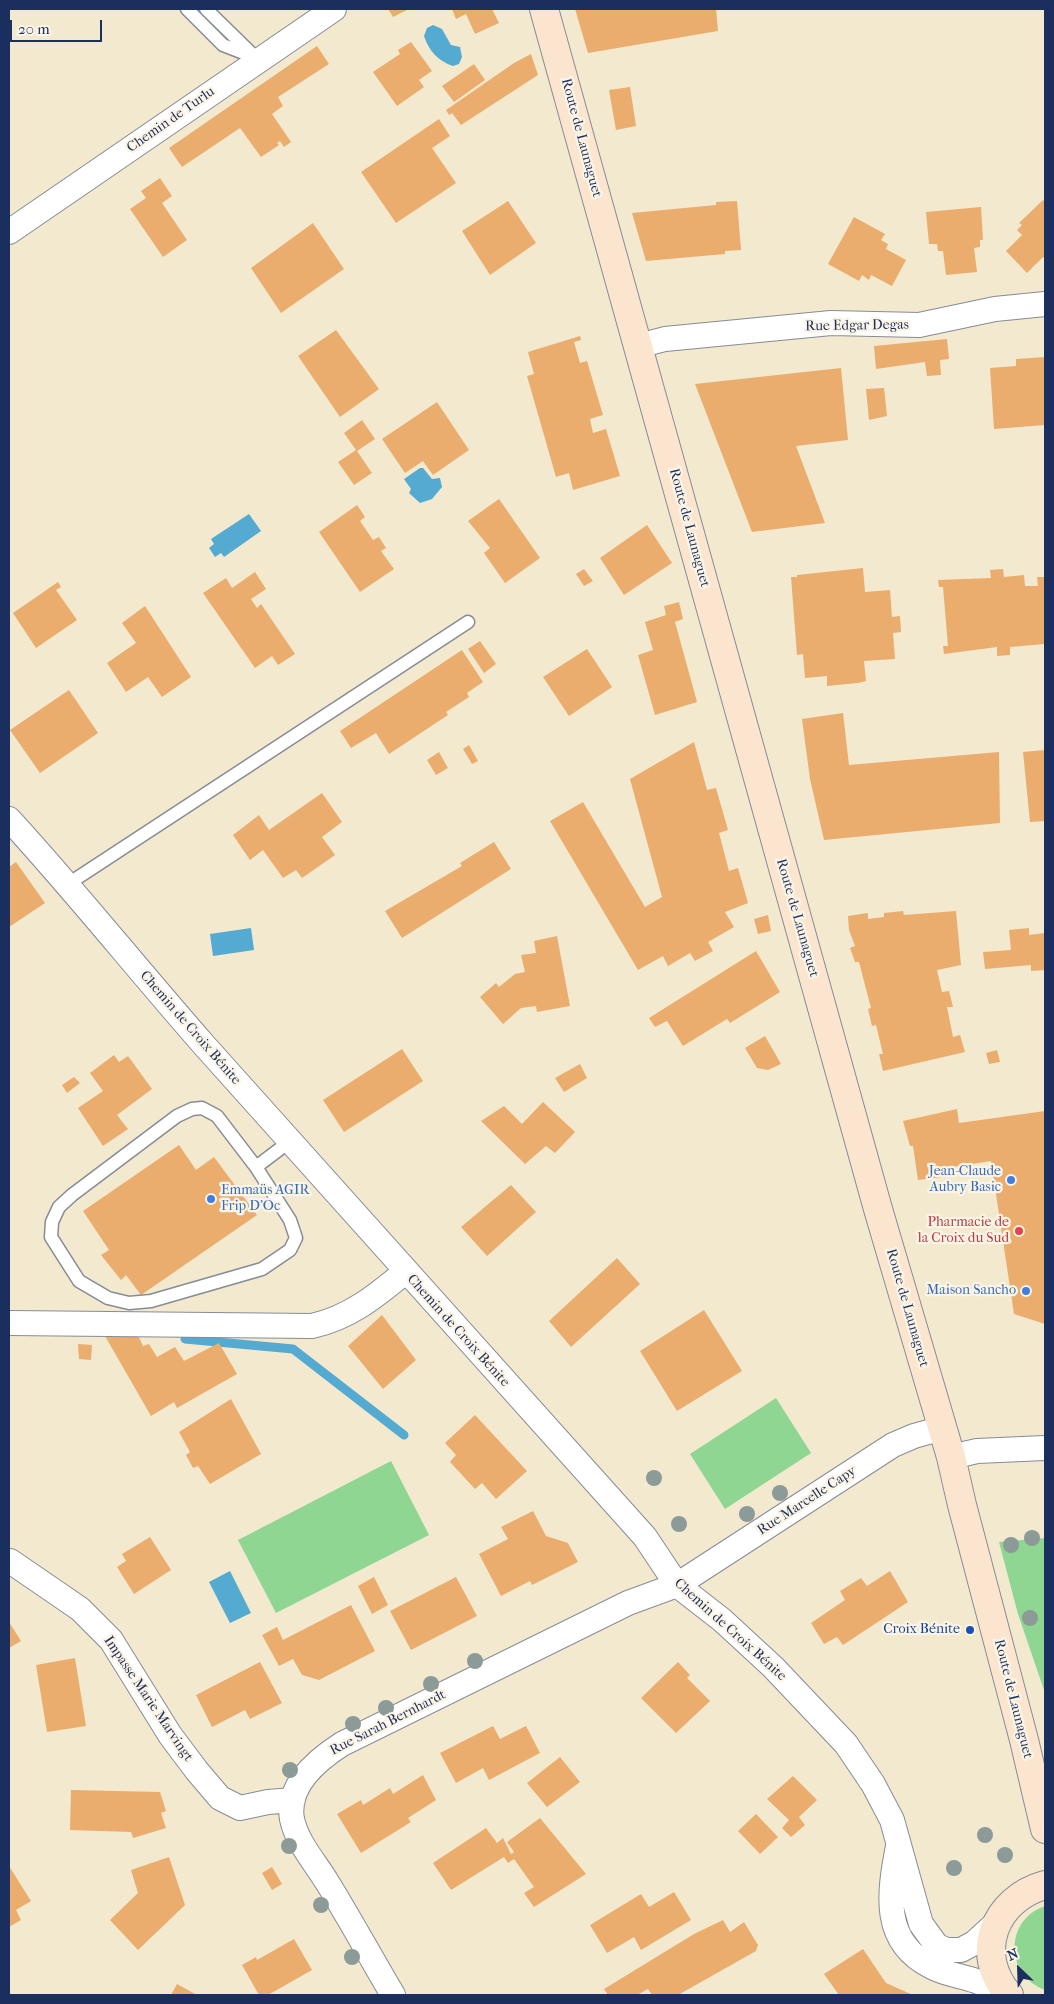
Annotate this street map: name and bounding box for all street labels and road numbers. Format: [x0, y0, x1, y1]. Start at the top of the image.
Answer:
street label: Route de Launaguet [557, 77, 605, 199]
street label: Chemin de Turlu [124, 84, 218, 156]
street label: Rue Edgar Degas [805, 317, 909, 335]
street label: Route de Launaguet [665, 467, 713, 589]
street label: Route de Launaguet [772, 857, 822, 979]
street label: Chemin de Croix Bénite [136, 968, 244, 1088]
street label: Route de Launaguet [882, 1247, 932, 1369]
street label: Chemin de Croix Bénite [403, 1271, 513, 1391]
street label: Rue Marcelle Capy [755, 1463, 859, 1539]
street label: Chemin de Croix Bénite [670, 1575, 790, 1685]
street label: Impasse Marie Marvingt [100, 1633, 196, 1765]
street label: Route de Launaguet [990, 1638, 1036, 1760]
street label: Rue Sarah Bernhardt [327, 1687, 449, 1759]

